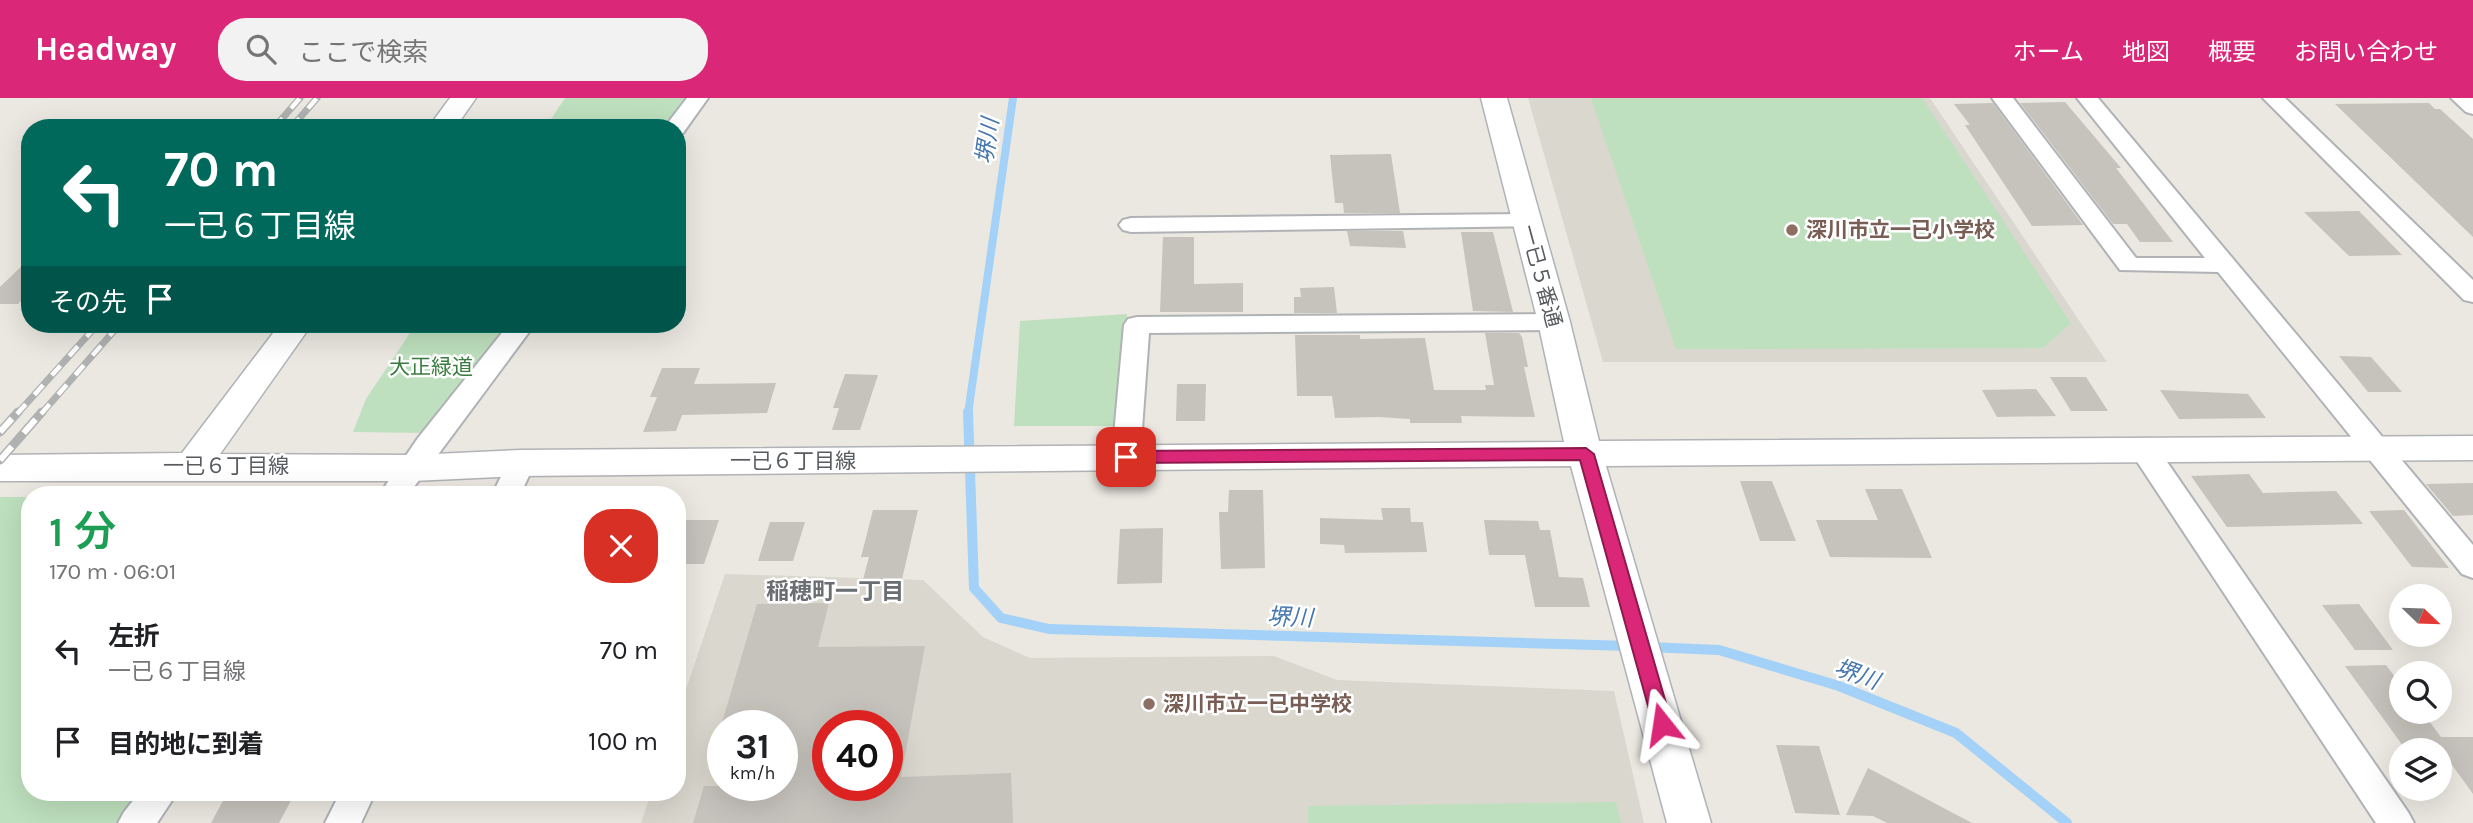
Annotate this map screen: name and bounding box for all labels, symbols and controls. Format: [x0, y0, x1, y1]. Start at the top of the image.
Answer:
search box [218, 18, 708, 81]
text: Headway [35, 30, 176, 68]
icon: search [242, 30, 280, 68]
text: ここで検索 [298, 37, 428, 68]
text: ホーム [2013, 38, 2084, 66]
text: 地図 [2122, 38, 2170, 66]
text: 概要 [2208, 38, 2256, 66]
text: お問い合わせ [2294, 38, 2438, 66]
water label: 堺川 [971, 113, 1004, 166]
text: 70 m [164, 141, 278, 198]
icon: left [49, 147, 140, 238]
text: 一已６丁目線 [164, 208, 356, 245]
place label: 深川市立一已小学校 [1806, 218, 1995, 242]
street label: 一已５番通 [1516, 222, 1566, 330]
marker: 深川市立一已小学校 [1784, 222, 1800, 238]
icon: arrive [141, 280, 179, 318]
text: その先 [49, 287, 127, 318]
park label: 大正緑道 [389, 355, 473, 379]
pin [1096, 427, 1156, 487]
icon: arrive [1107, 438, 1145, 476]
street label: 一已６丁目線 [730, 449, 856, 473]
street label: 一已６丁目線 [163, 454, 289, 478]
text: 1 分 [49, 507, 116, 557]
button: close [584, 509, 658, 583]
text: 170 m · 06:01 [49, 558, 176, 585]
district label: 稲穂町一丁目 [766, 578, 904, 605]
north arrow [2389, 584, 2452, 648]
map controls [2389, 584, 2452, 801]
water label: 堺川 [1267, 603, 1316, 632]
text: 左折 [108, 621, 160, 652]
icon: left [49, 632, 87, 670]
text: 70 m [600, 635, 658, 666]
water label: 堺川 [1831, 654, 1886, 696]
text: 一已６丁目線 [108, 658, 246, 685]
button: search [2389, 661, 2452, 724]
position arrow [1625, 687, 1699, 761]
place label: 深川市立一已中学校 [1163, 692, 1352, 716]
marker: 深川市立一已中学校 [1141, 696, 1157, 712]
speed limit sign: 40 [812, 710, 903, 801]
icon: arrive [49, 723, 87, 761]
text: 100 m [588, 726, 658, 757]
text: 31 [735, 726, 770, 767]
text: 目的地に到着 [108, 729, 264, 760]
button: layers [2389, 738, 2452, 801]
text: km/h [730, 762, 775, 784]

